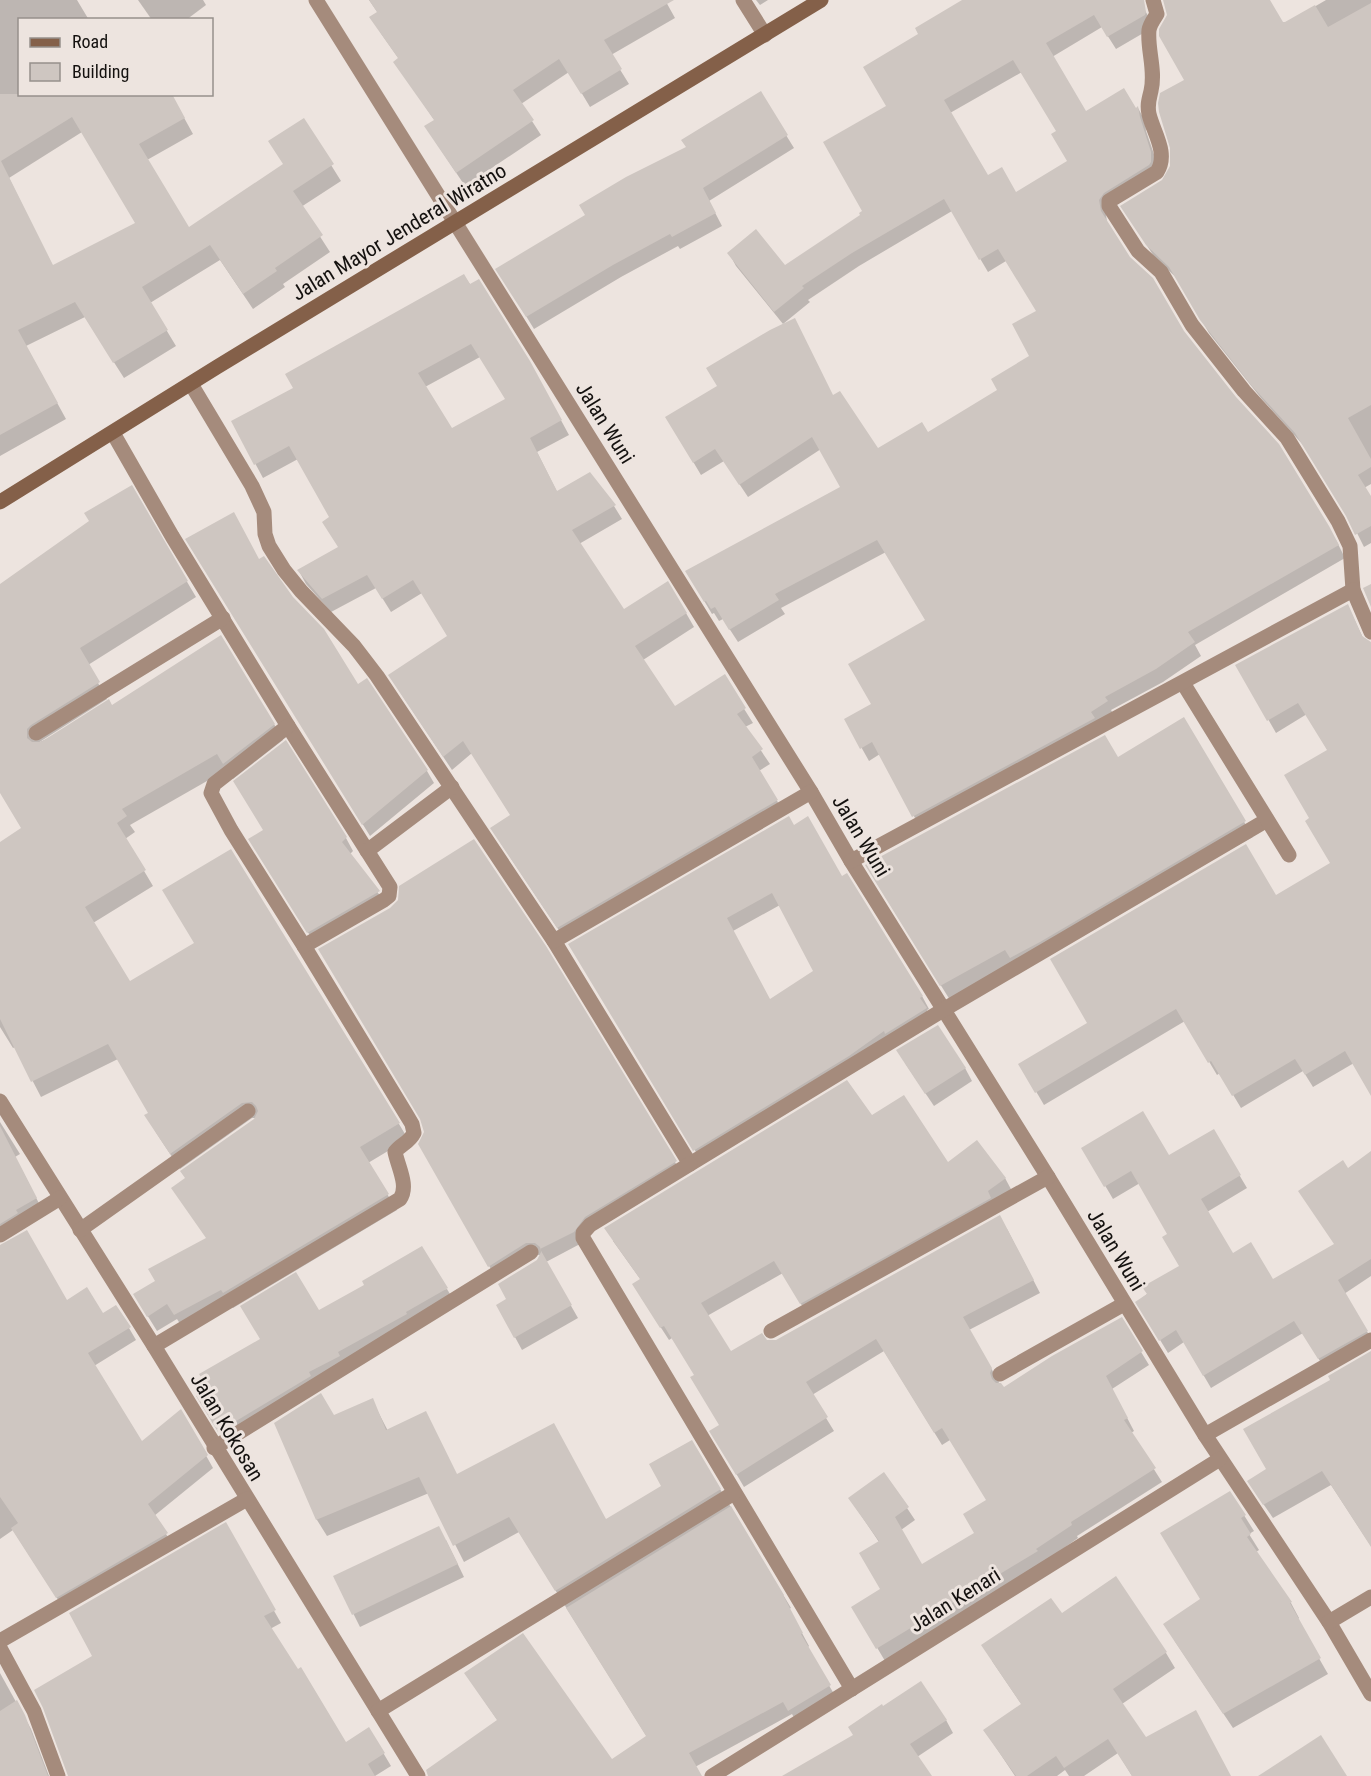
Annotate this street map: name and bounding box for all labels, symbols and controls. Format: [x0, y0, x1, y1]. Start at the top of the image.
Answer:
legend [18, 18, 213, 96]
text: Road [72, 31, 108, 52]
text: Building [72, 61, 129, 82]
street label: Jalan Mayor Jenderal Wiratno [287, 158, 511, 306]
street label: Jalan Wuni [571, 378, 639, 468]
street label: Jalan Wuni [827, 791, 895, 881]
street label: Jalan Wuni [1082, 1205, 1150, 1295]
street label: Jalan Kokosan [185, 1369, 269, 1485]
street label: Jalan Kenari [905, 1563, 1005, 1637]

